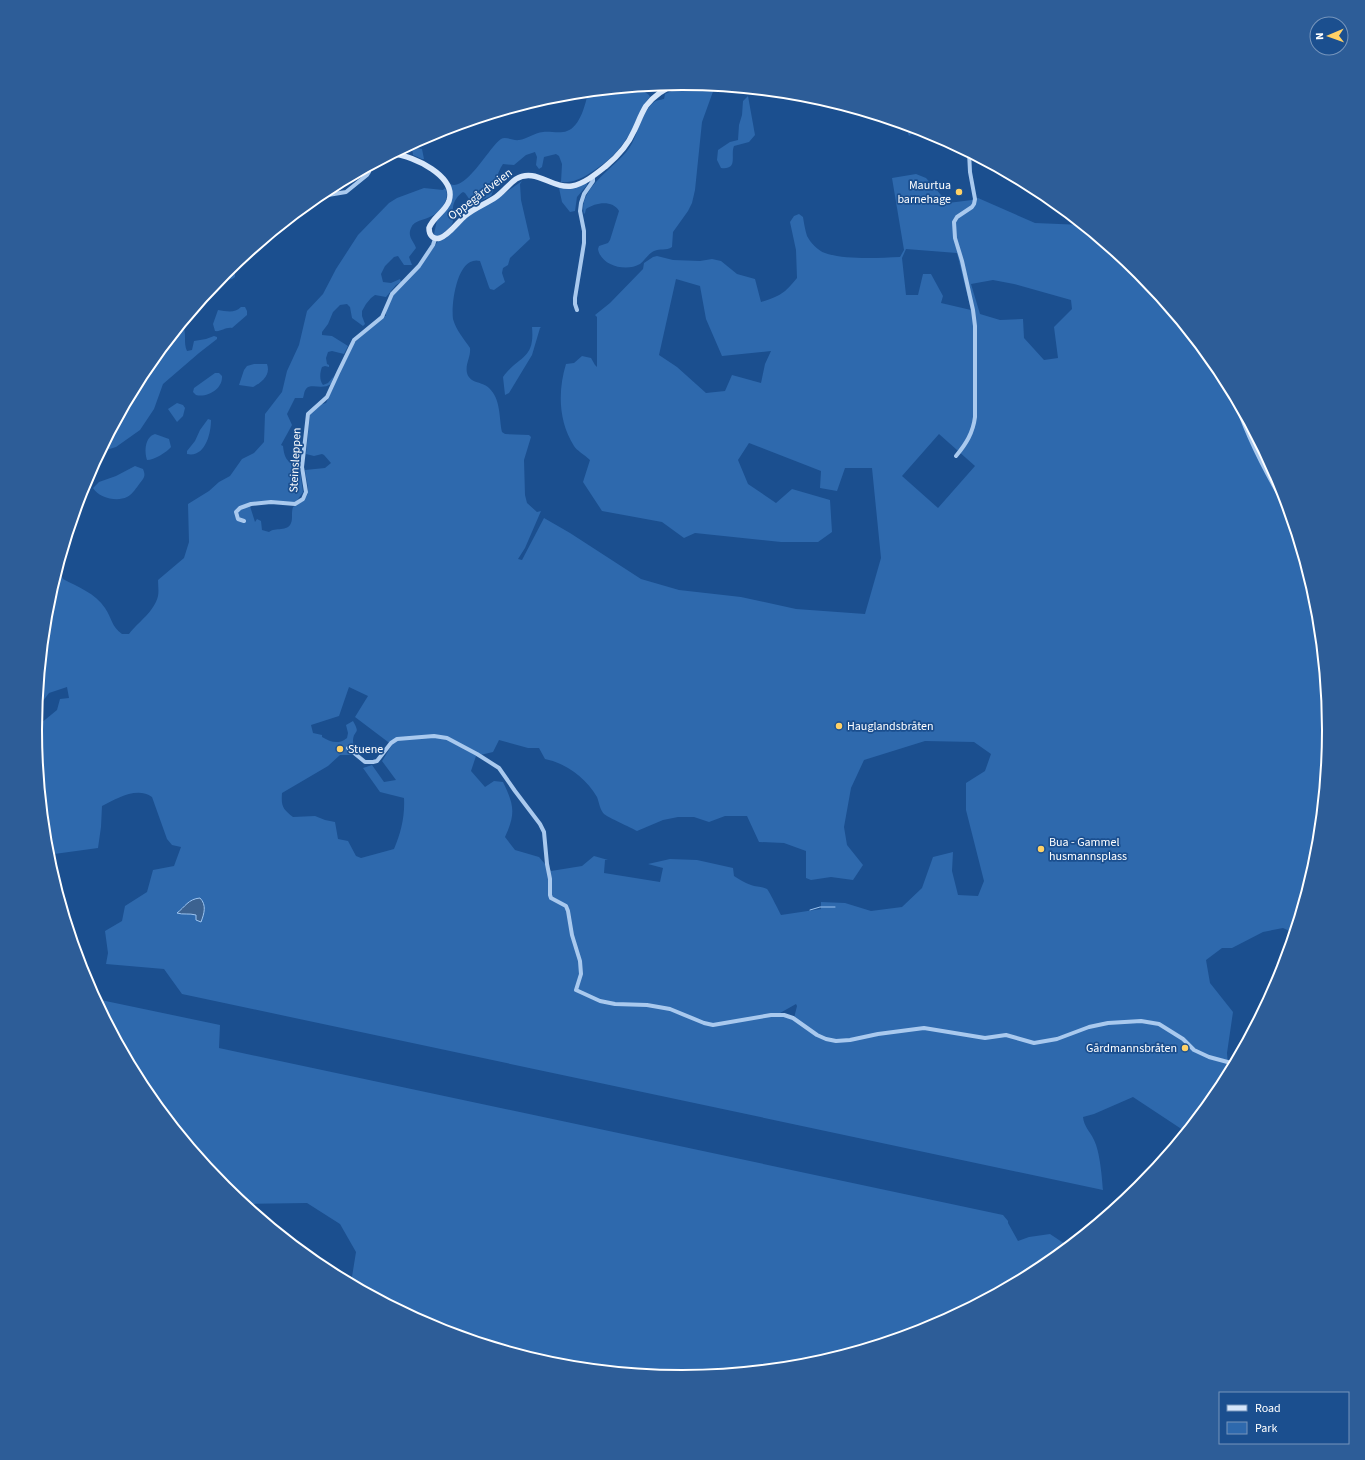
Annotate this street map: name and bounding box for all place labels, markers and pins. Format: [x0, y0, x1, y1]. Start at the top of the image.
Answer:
place label: Maurtua barnehage [897, 177, 951, 208]
marker: Maurtua barnehage [954, 187, 964, 197]
place label: Hauglandsbråten [847, 718, 934, 735]
marker: Hauglandsbråten [834, 721, 844, 731]
place label: Stuene [348, 741, 383, 758]
marker: Stuene [335, 744, 345, 754]
place label: Bua - Gammel husmannsplass [1049, 834, 1127, 865]
marker: Bua - Gammel husmannsplass [1036, 844, 1046, 854]
place label: Gårdmannsbråten [1086, 1040, 1177, 1057]
marker: Gårdmannsbråten [1180, 1043, 1190, 1053]

